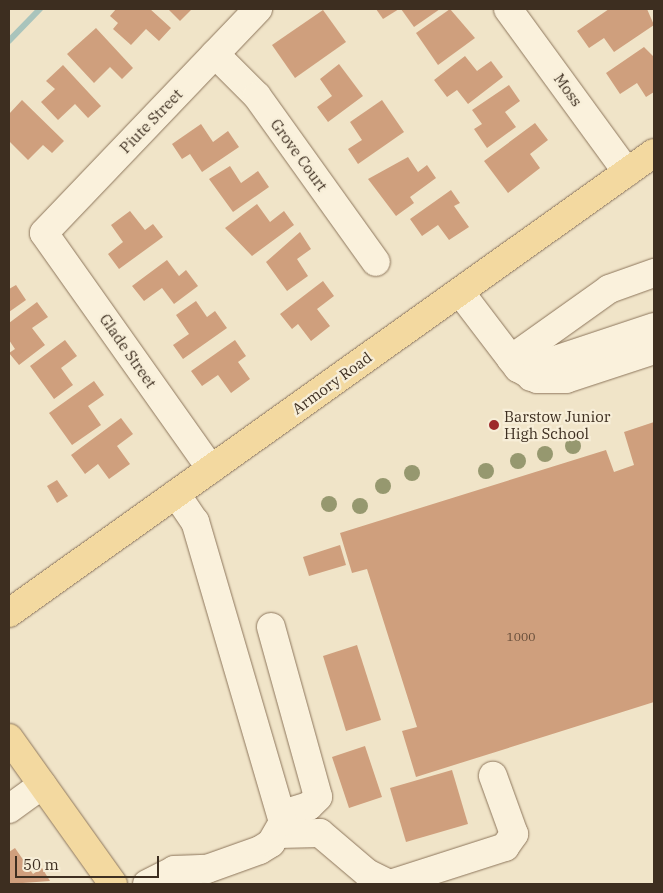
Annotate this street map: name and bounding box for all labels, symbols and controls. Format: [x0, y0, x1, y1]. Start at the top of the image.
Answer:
street label: Moss [550, 70, 586, 110]
street label: Piute Street [116, 85, 186, 157]
street label: Grove Court [267, 116, 331, 194]
street label: Glade Street [96, 310, 160, 392]
street label: Armory Road [289, 348, 375, 418]
place label: Barstow Junior High School [504, 407, 610, 442]
marker: Barstow Junior High School [488, 419, 500, 431]
house number: 1000 [507, 630, 535, 644]
scale bar [18, 846, 161, 878]
text: 50 m [23, 855, 59, 874]

